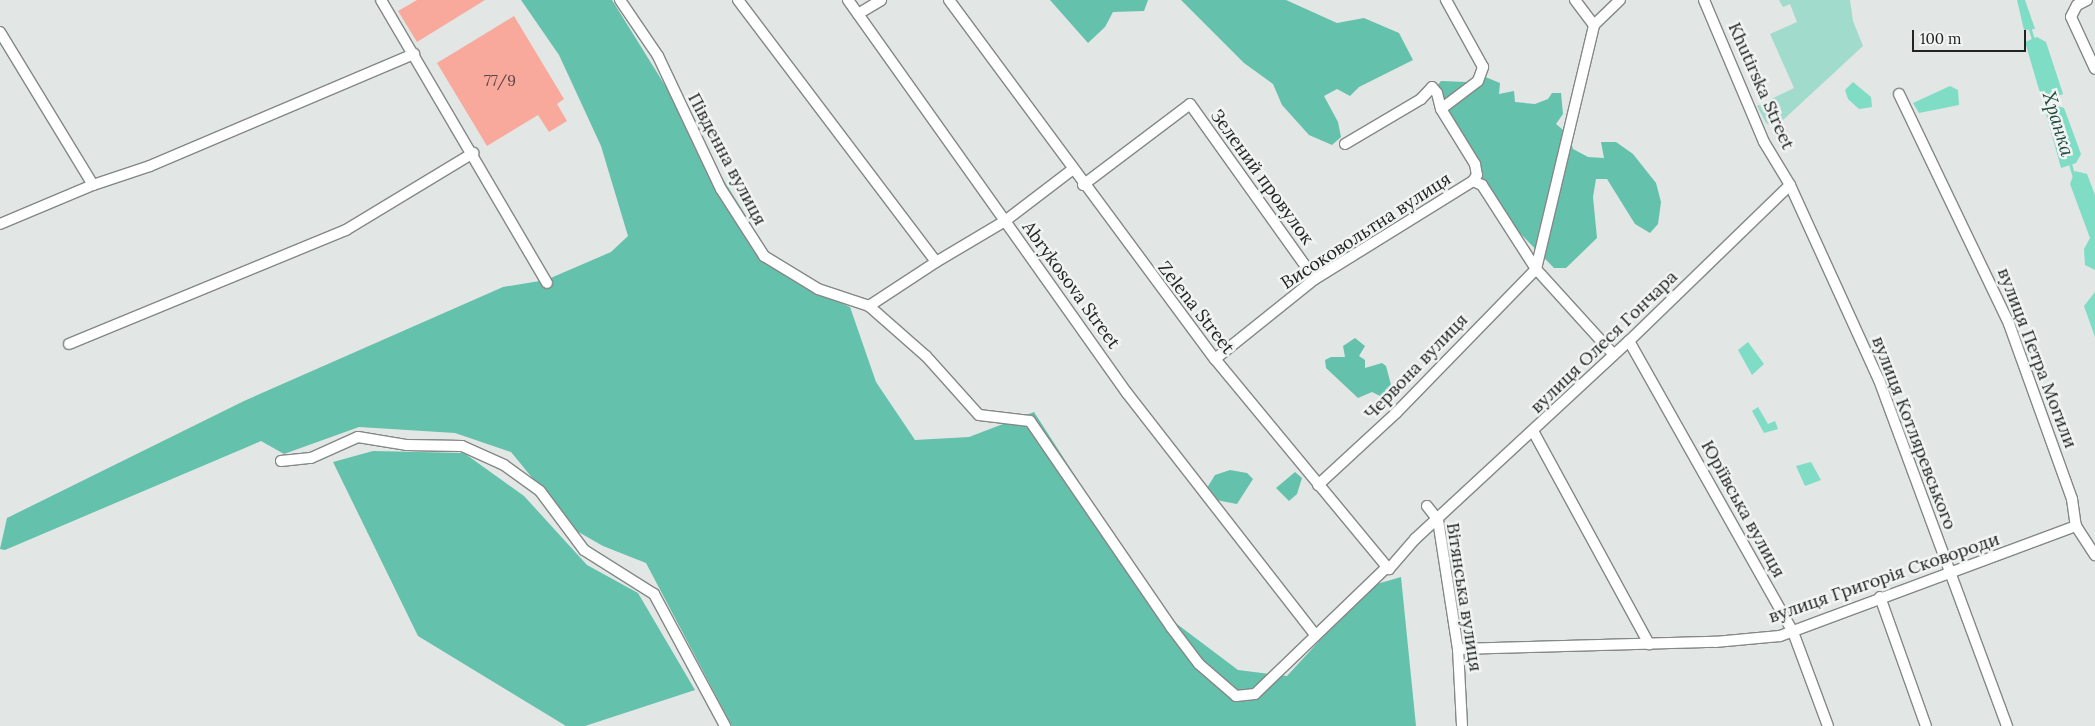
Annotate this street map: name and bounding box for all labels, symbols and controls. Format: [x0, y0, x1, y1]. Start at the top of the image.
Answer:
street label: Khutirska Street [1723, 19, 1799, 153]
scale bar [1915, 20, 2029, 52]
text: 100 m [1920, 29, 1961, 48]
house number: 77/9 [484, 72, 516, 90]
street label: Південна вулиця [683, 89, 771, 229]
water label: Хранка [2037, 89, 2079, 159]
street label: Зелений провулок [1206, 105, 1318, 249]
street label: Високовольтна вулиця [1277, 168, 1455, 294]
street label: Abrykosova Street [1018, 217, 1124, 353]
street label: Zelena Street [1153, 257, 1239, 359]
street label: вулиця Петра Могили [1993, 265, 2081, 451]
street label: вулиця Олеся Гончара [1526, 266, 1682, 418]
street label: Червона вулиця [1360, 309, 1472, 425]
street label: вулиця Котляревського [1867, 333, 1961, 533]
street label: Юріївська вулиця [1696, 437, 1790, 581]
street label: Вітянська вулиця [1442, 521, 1486, 673]
street label: вулиця Григорія Сковороди [1766, 528, 2002, 628]

